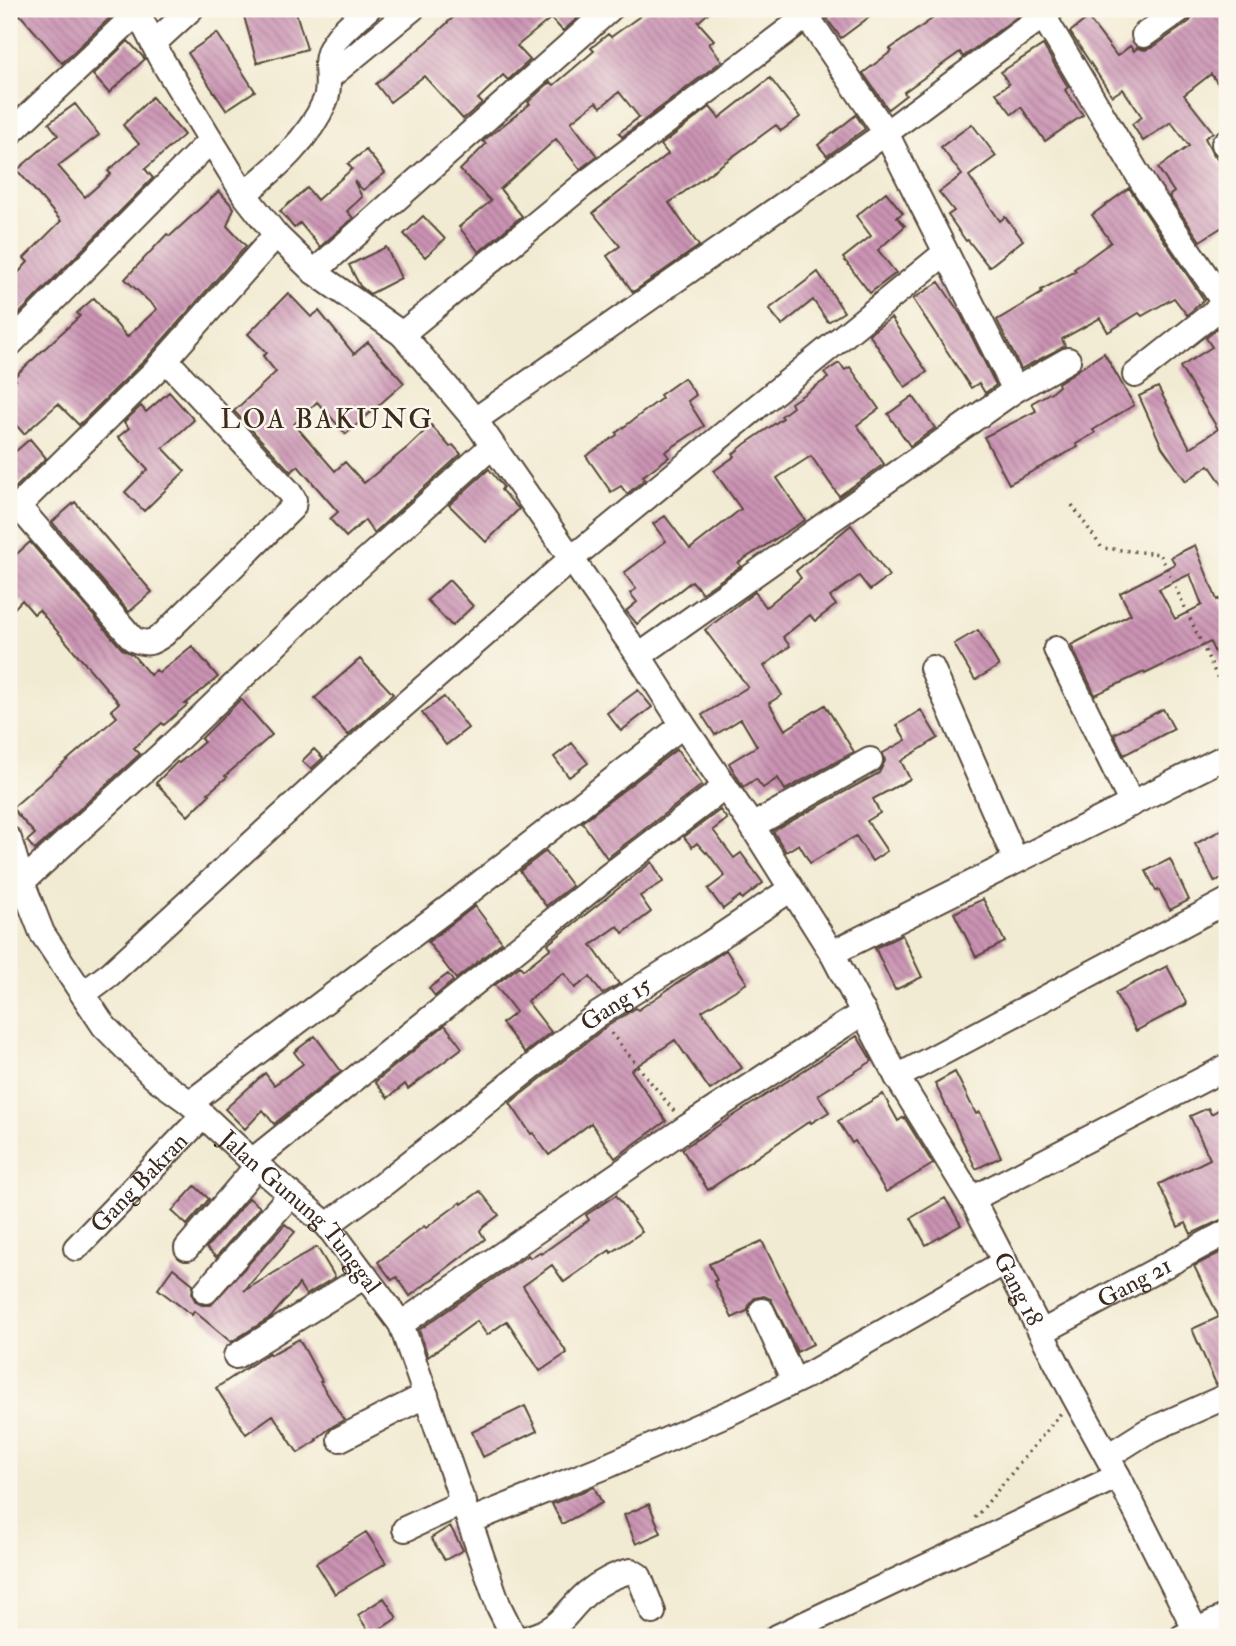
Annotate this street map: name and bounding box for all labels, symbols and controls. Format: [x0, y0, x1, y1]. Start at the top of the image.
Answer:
district label: LOA BAKUNG [220, 402, 434, 437]
street label: Gang 15 [574, 969, 657, 1038]
street label: Jalan Gunung Tunggal [212, 1123, 388, 1300]
street label: Gang Bakran [84, 1126, 194, 1239]
street label: Gang 18 [987, 1247, 1051, 1331]
street label: Gang 21 [1092, 1249, 1177, 1315]

